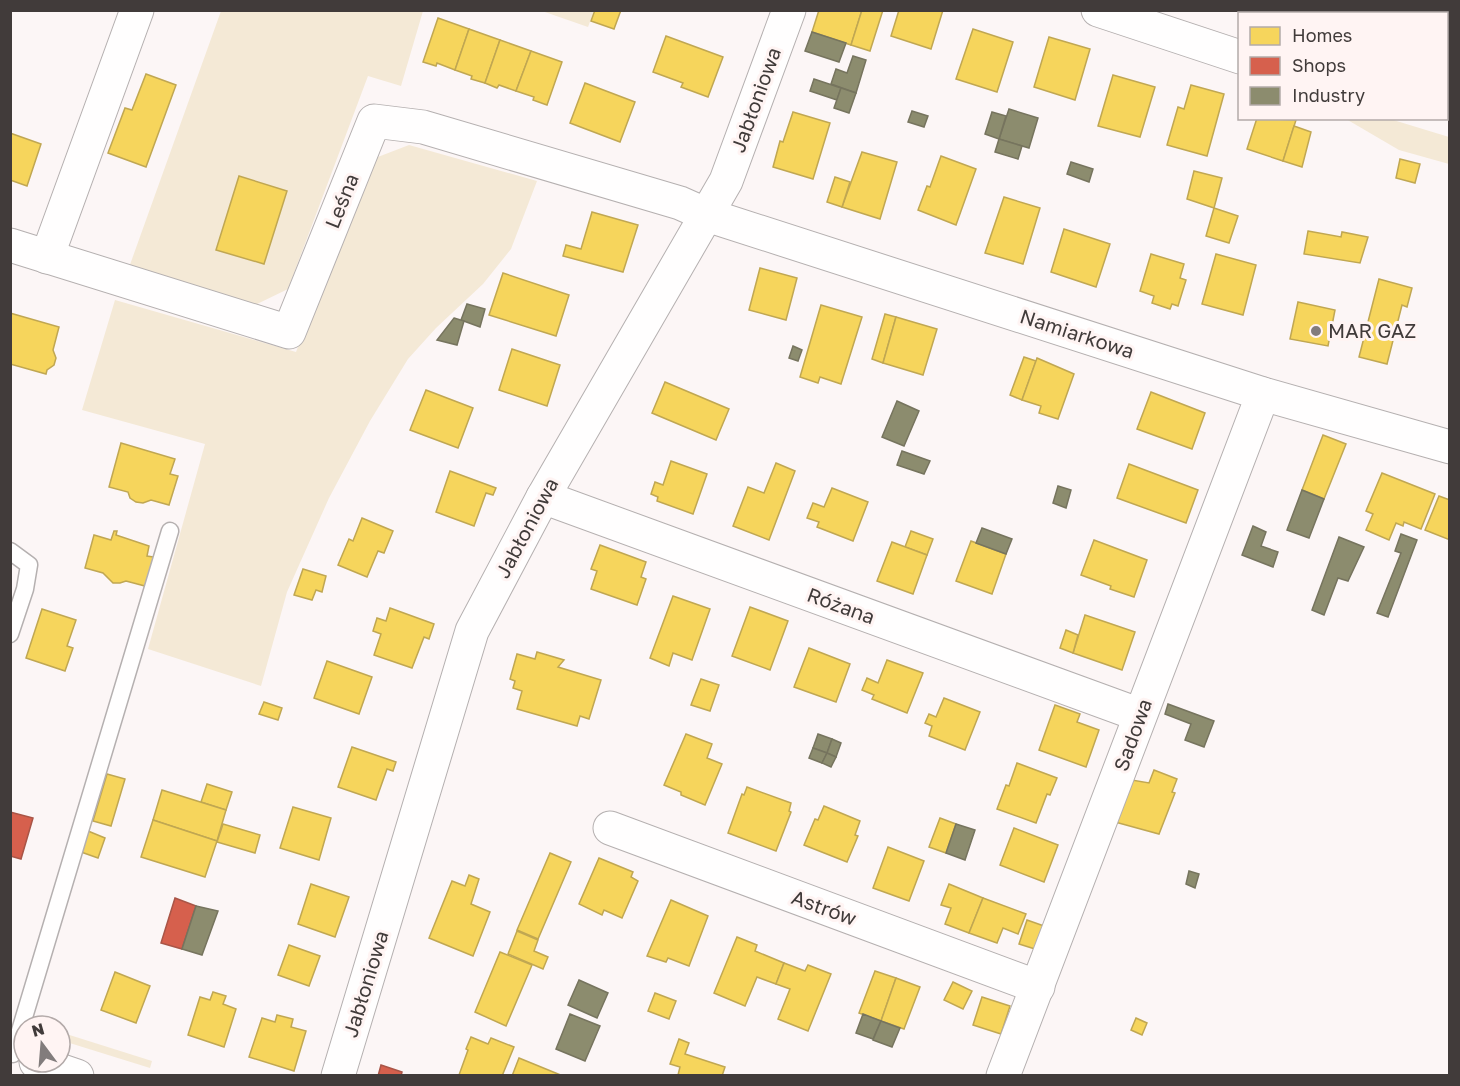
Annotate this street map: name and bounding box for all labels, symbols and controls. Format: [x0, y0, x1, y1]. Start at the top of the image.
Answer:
legend [1238, 12, 1448, 120]
text: Homes [1292, 24, 1352, 46]
street label: Jabłoniowa [725, 44, 785, 155]
text: Shops [1292, 54, 1346, 76]
text: Industry [1292, 84, 1365, 106]
street label: Leśna [319, 170, 363, 232]
street label: Namiarkowa [1017, 303, 1137, 363]
place label: MAR GAZ [1328, 318, 1416, 342]
marker: MAR GAZ [1309, 324, 1323, 338]
street label: Jabłoniowa [490, 473, 563, 582]
street label: Różana [804, 582, 879, 628]
street label: Sadowa [1108, 695, 1156, 774]
street label: Astrów [789, 884, 860, 930]
street label: Jabłoniowa [337, 928, 393, 1040]
north arrow [12, 1014, 72, 1074]
text: N [29, 1018, 46, 1041]

